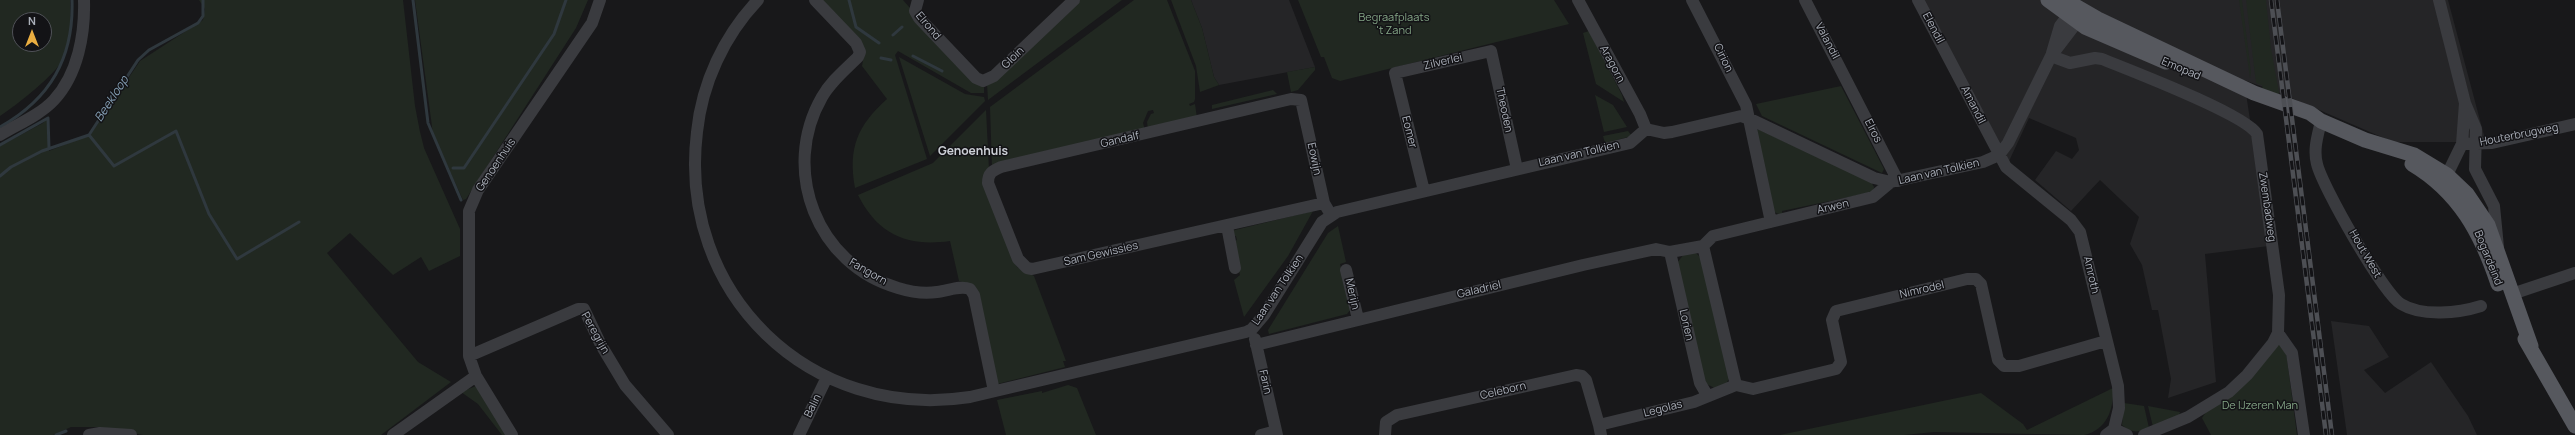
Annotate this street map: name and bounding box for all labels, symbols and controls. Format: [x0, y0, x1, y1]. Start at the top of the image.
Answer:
street label: Elrond [913, 9, 943, 43]
street label: Elendil [1919, 10, 1947, 46]
park label: Begraafplaats 't Zand [1358, 11, 1430, 37]
north arrow [12, 12, 52, 52]
text: N [28, 13, 36, 28]
street label: Valandil [1812, 21, 1842, 61]
street label: Cirion [1710, 42, 1736, 74]
street label: Aragorn [1597, 43, 1627, 85]
street label: Gloin [999, 44, 1027, 72]
street label: Zilverlei [1422, 51, 1464, 73]
street label: Emopad [2159, 55, 2203, 83]
water label: Beekloop [92, 74, 132, 124]
street label: Amandil [1958, 84, 1988, 126]
street label: Theoden [1493, 86, 1515, 134]
street label: Eomer [1399, 115, 1419, 149]
street label: Elros [1861, 117, 1885, 145]
street label: Houterbrugweg [2479, 121, 2559, 149]
street label: Gandalf [1099, 129, 1141, 151]
street label: Genoenhuis [473, 136, 519, 194]
street label: Laan van Tolkien [1537, 138, 1621, 170]
street label: Eowijn [1304, 142, 1324, 176]
district label: Genoenhuis [938, 145, 1008, 159]
street label: Laan van Tolkien [1897, 156, 1981, 188]
street label: Zwembadweg [2256, 171, 2278, 243]
street label: Arwen [1816, 197, 1850, 217]
street label: Hout West [2346, 228, 2384, 280]
street label: Bogardeind [2471, 229, 2505, 287]
street label: Sam Gewissies [1063, 239, 1139, 269]
street label: Laan van Tolkien [1250, 252, 1306, 328]
street label: Amroth [2080, 255, 2102, 295]
street label: Fangorn [847, 256, 889, 288]
street label: Merijn [1342, 277, 1362, 311]
street label: Nimrodel [1898, 278, 1946, 302]
street label: Galadriel [1456, 279, 1502, 301]
street label: Lorien [1676, 308, 1696, 342]
street label: Peregrijn [578, 310, 612, 356]
street label: Farin [1256, 369, 1274, 395]
street label: Celeborn [1479, 379, 1527, 403]
street label: Balin [802, 392, 824, 420]
street label: Legolas [1642, 398, 1684, 420]
park label: De IJzeren Man [2222, 399, 2298, 413]

